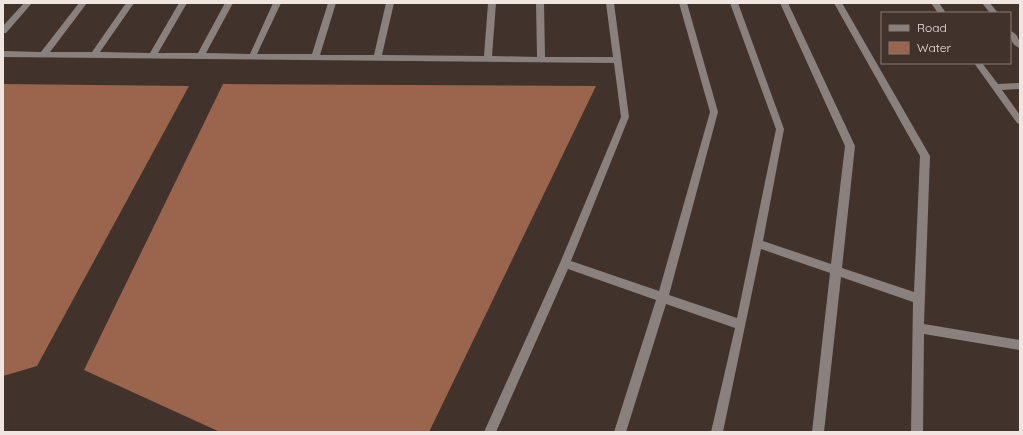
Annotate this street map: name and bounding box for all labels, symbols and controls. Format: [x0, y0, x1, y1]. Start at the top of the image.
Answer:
legend [881, 12, 1011, 64]
text: Road [917, 20, 947, 35]
text: Water [917, 40, 952, 55]

